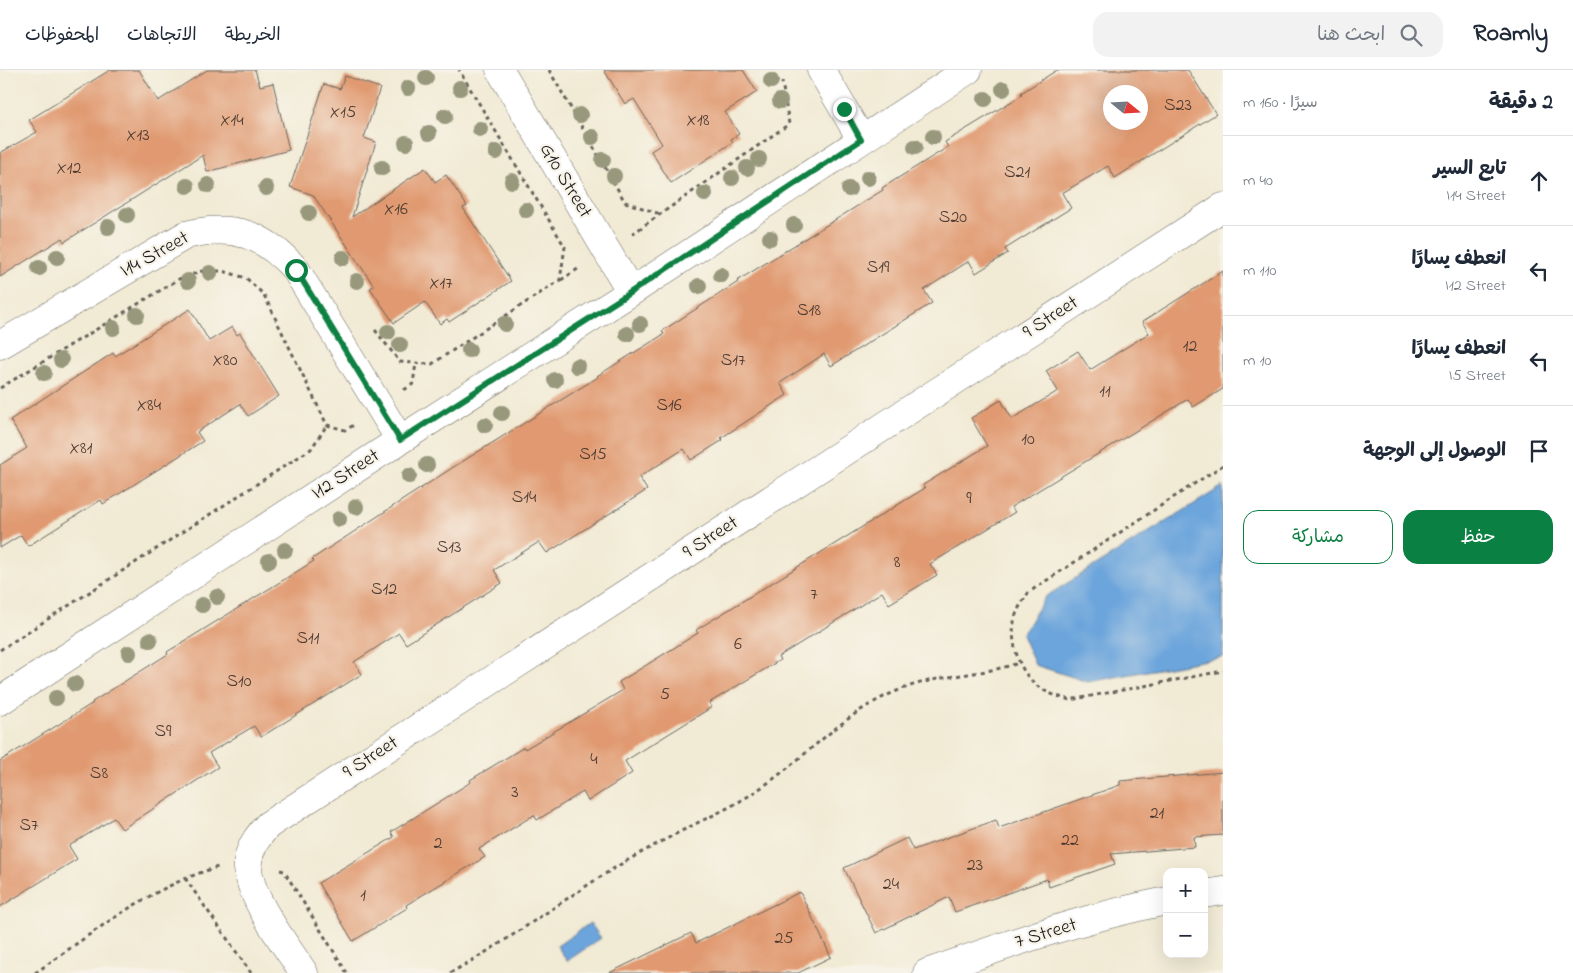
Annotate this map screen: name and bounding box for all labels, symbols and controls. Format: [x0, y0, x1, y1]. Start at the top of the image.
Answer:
search box [1093, 12, 1443, 57]
text: Roamly [1473, 17, 1548, 52]
icon: search [1397, 21, 1425, 49]
text: ابحث هنا [1317, 22, 1385, 49]
text: المحفوظات [25, 23, 99, 49]
text: الاتجاهات [127, 23, 197, 49]
text: الخريطة [225, 23, 281, 49]
north arrow [1103, 85, 1148, 130]
text: 2 دقيقة [1489, 88, 1553, 118]
text: سيرًا · 160 m [1243, 91, 1318, 115]
house number: S23 [1164, 93, 1192, 119]
route end [833, 98, 856, 121]
house number: X15 [330, 100, 356, 126]
house number: X14 [220, 108, 244, 134]
house number: X18 [687, 108, 710, 134]
house number: X13 [126, 123, 150, 149]
street label: G10 Street [531, 138, 599, 224]
house number: X12 [56, 156, 82, 182]
text: تابع السير [1434, 156, 1506, 183]
house number: S21 [1004, 160, 1030, 186]
icon: ahead [1525, 167, 1553, 195]
text: 40 m [1243, 169, 1273, 193]
text: I14 Street [1446, 184, 1506, 208]
house number: X16 [384, 197, 408, 223]
house number: S20 [939, 205, 967, 231]
street label: I14 Street [115, 224, 195, 286]
text: انعطف يسارًا [1411, 246, 1506, 273]
house number: S19 [867, 255, 890, 281]
icon: left [1525, 257, 1553, 285]
route start [285, 259, 308, 282]
text: 110 m [1243, 259, 1277, 283]
house number: X17 [429, 271, 453, 297]
text: I12 Street [1445, 274, 1506, 298]
street label: 9 Street [1017, 289, 1085, 347]
house number: S18 [797, 298, 821, 324]
house number: 12 [1183, 334, 1197, 360]
text: انعطف يسارًا [1411, 336, 1506, 363]
icon: left [1525, 347, 1553, 375]
house number: X80 [213, 348, 238, 374]
house number: S17 [721, 348, 746, 374]
text: 10 m [1243, 349, 1271, 373]
text: I5 Street [1449, 364, 1506, 388]
house number: 11 [1099, 379, 1111, 405]
house number: X84 [137, 393, 162, 419]
house number: S16 [656, 393, 682, 419]
house number: 10 [1021, 427, 1035, 453]
house number: X81 [70, 436, 93, 462]
icon: arrive [1525, 437, 1553, 465]
text: الوصول إلى الوجهة [1363, 438, 1506, 465]
street label: I12 Street [306, 442, 386, 508]
house number: S15 [579, 442, 607, 468]
house number: S14 [512, 485, 537, 511]
house number: 9 [966, 486, 972, 512]
street label: 9 Street [677, 509, 745, 567]
button: مشاركة [1243, 510, 1393, 564]
button: حفظ [1403, 510, 1553, 564]
house number: S13 [437, 535, 461, 561]
house number: 8 [894, 550, 901, 576]
house number: S12 [371, 577, 397, 603]
house number: 7 [810, 582, 818, 608]
house number: S11 [296, 626, 320, 652]
house number: 6 [734, 632, 742, 658]
house number: S10 [226, 669, 252, 695]
house number: 5 [660, 682, 670, 708]
house number: S9 [155, 719, 172, 745]
street label: 9 Street [337, 729, 405, 787]
house number: 4 [590, 747, 598, 773]
house number: S8 [90, 761, 108, 787]
house number: 3 [511, 780, 519, 806]
house number: 21 [1150, 801, 1165, 827]
house number: S7 [20, 813, 39, 839]
house number: 22 [1061, 828, 1079, 854]
house number: 2 [434, 831, 443, 857]
house number: 23 [967, 853, 983, 879]
map controls [1163, 868, 1208, 958]
button: + [1163, 868, 1208, 913]
house number: 24 [883, 872, 900, 898]
house number: 1 [360, 883, 366, 909]
street label: 7 Street [1011, 911, 1081, 957]
button: − [1163, 913, 1208, 958]
house number: 25 [774, 926, 794, 952]

